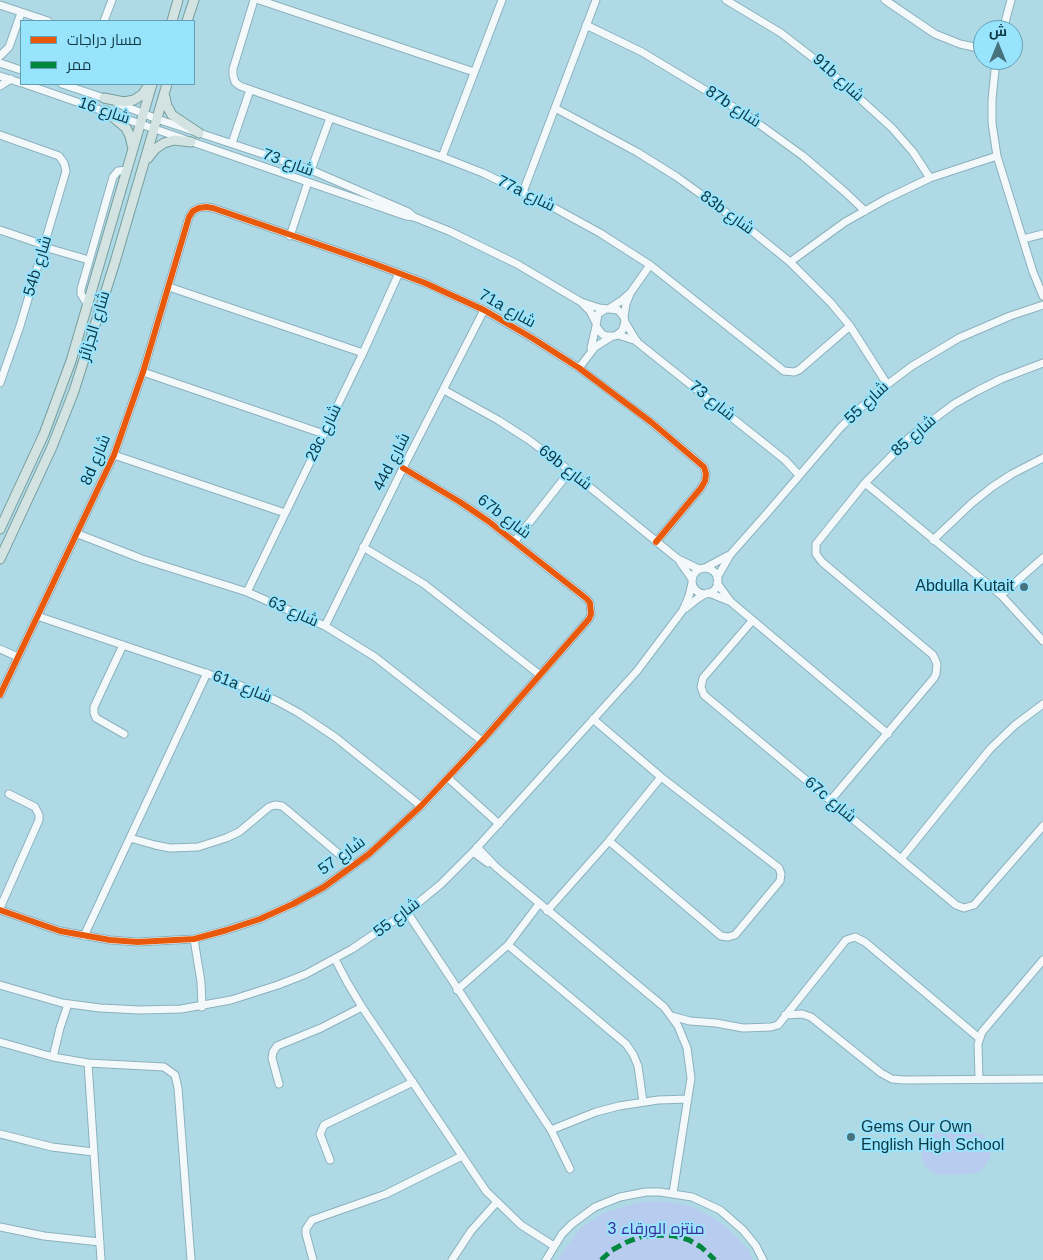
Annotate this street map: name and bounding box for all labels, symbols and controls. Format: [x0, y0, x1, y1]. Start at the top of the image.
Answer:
legend [20, 20, 195, 85]
north arrow [973, 20, 1023, 70]
text: ش [989, 23, 1007, 39]
text: مسار دراجات [67, 31, 142, 48]
street label: 91b شارع [808, 50, 868, 106]
text: ممر [67, 56, 91, 73]
street label: 87b شارع [702, 82, 764, 132]
street label: شارع 16 [76, 93, 132, 129]
street label: شارع 73 [260, 145, 316, 181]
street label: 77a شارع [494, 172, 558, 216]
street label: 83b شارع [696, 187, 758, 239]
street label: 54b شارع [20, 233, 56, 299]
street label: 71a شارع [475, 286, 539, 332]
street label: شارع الجزائر [75, 289, 115, 363]
street label: شارع 73 [685, 377, 739, 425]
street label: شارع 55 [841, 378, 893, 428]
street label: 28c شارع [302, 401, 346, 465]
street label: شارع 85 [888, 411, 940, 461]
street label: 44d شارع [369, 430, 415, 494]
street label: 8d شارع [77, 432, 115, 488]
street label: 69b شارع [535, 441, 595, 495]
street label: 67b شارع [473, 491, 535, 543]
place label: Abdulla Kutait [915, 577, 1014, 597]
marker: Abdulla Kutait [1018, 581, 1030, 593]
street label: شارع 63 [265, 592, 321, 632]
street label: 61a شارع [210, 666, 274, 708]
street label: 67c شارع [800, 773, 860, 827]
street label: شارع 57 [315, 833, 369, 879]
street label: شارع 55 [370, 894, 424, 942]
place label: Gems Our Own English High School [861, 1118, 1004, 1156]
marker: Gems Our Own English High School [845, 1131, 857, 1143]
park label: منتزه الورقاء 3 [608, 1220, 704, 1240]

